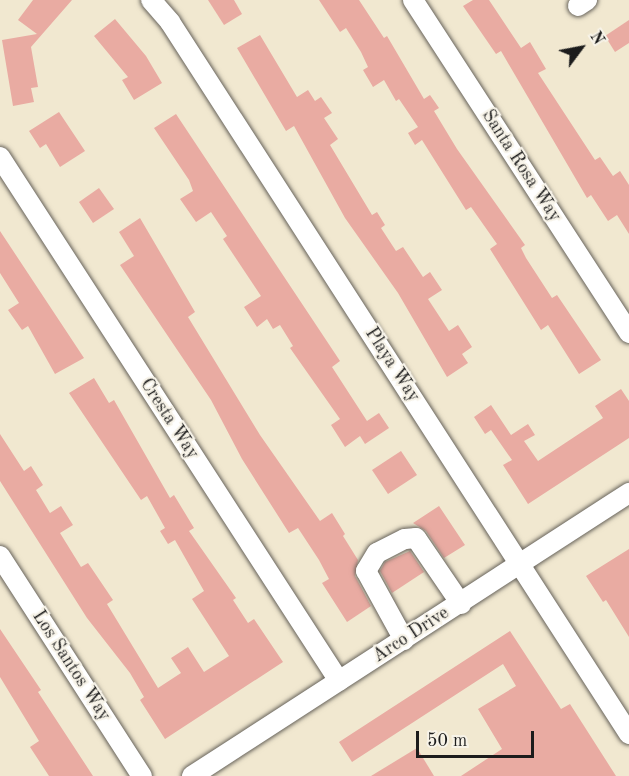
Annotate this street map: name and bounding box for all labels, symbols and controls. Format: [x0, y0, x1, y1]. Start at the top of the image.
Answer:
north arrow [551, 18, 611, 78]
text: N [586, 29, 606, 48]
street label: Santa Rosa Way [477, 106, 565, 226]
street label: Playa Way [360, 324, 424, 406]
street label: Cresta Way [135, 375, 203, 463]
street label: Arco Drive [369, 602, 453, 668]
street label: Los Santos Way [27, 607, 115, 725]
scale bar [419, 719, 538, 757]
text: 50 m [427, 732, 467, 750]

